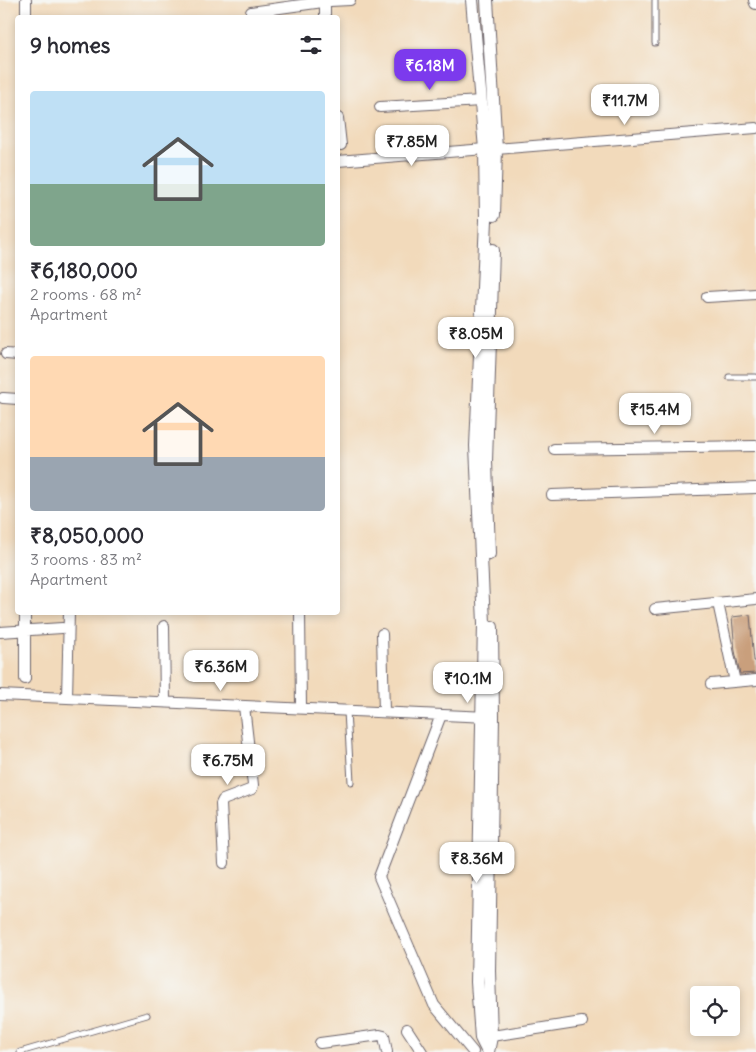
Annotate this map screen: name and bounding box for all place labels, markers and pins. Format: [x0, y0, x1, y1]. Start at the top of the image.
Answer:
pin: ₹6.18M [389, 48, 471, 91]
pin: ₹11.7M [584, 84, 666, 126]
pin: ₹7.85M [371, 124, 453, 167]
pin: ₹8.05M [435, 316, 517, 359]
pin: ₹15.4M [614, 392, 696, 435]
pin: ₹6.36M [180, 650, 262, 692]
pin: ₹10.1M [427, 662, 509, 704]
pin: ₹6.75M [187, 744, 269, 786]
pin: ₹8.36M [436, 842, 518, 884]

